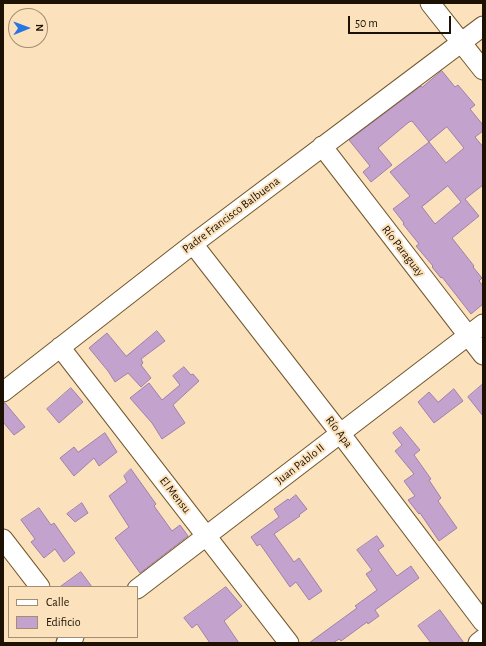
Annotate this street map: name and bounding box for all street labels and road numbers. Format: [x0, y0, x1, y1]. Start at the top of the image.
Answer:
street label: Padre Francisco Balbuena [179, 174, 283, 256]
street label: Río Paraguay [379, 223, 427, 279]
street label: Río Apa [322, 413, 356, 451]
street label: Juan Pablo II [273, 440, 327, 488]
street label: El Mensu [156, 474, 194, 516]

